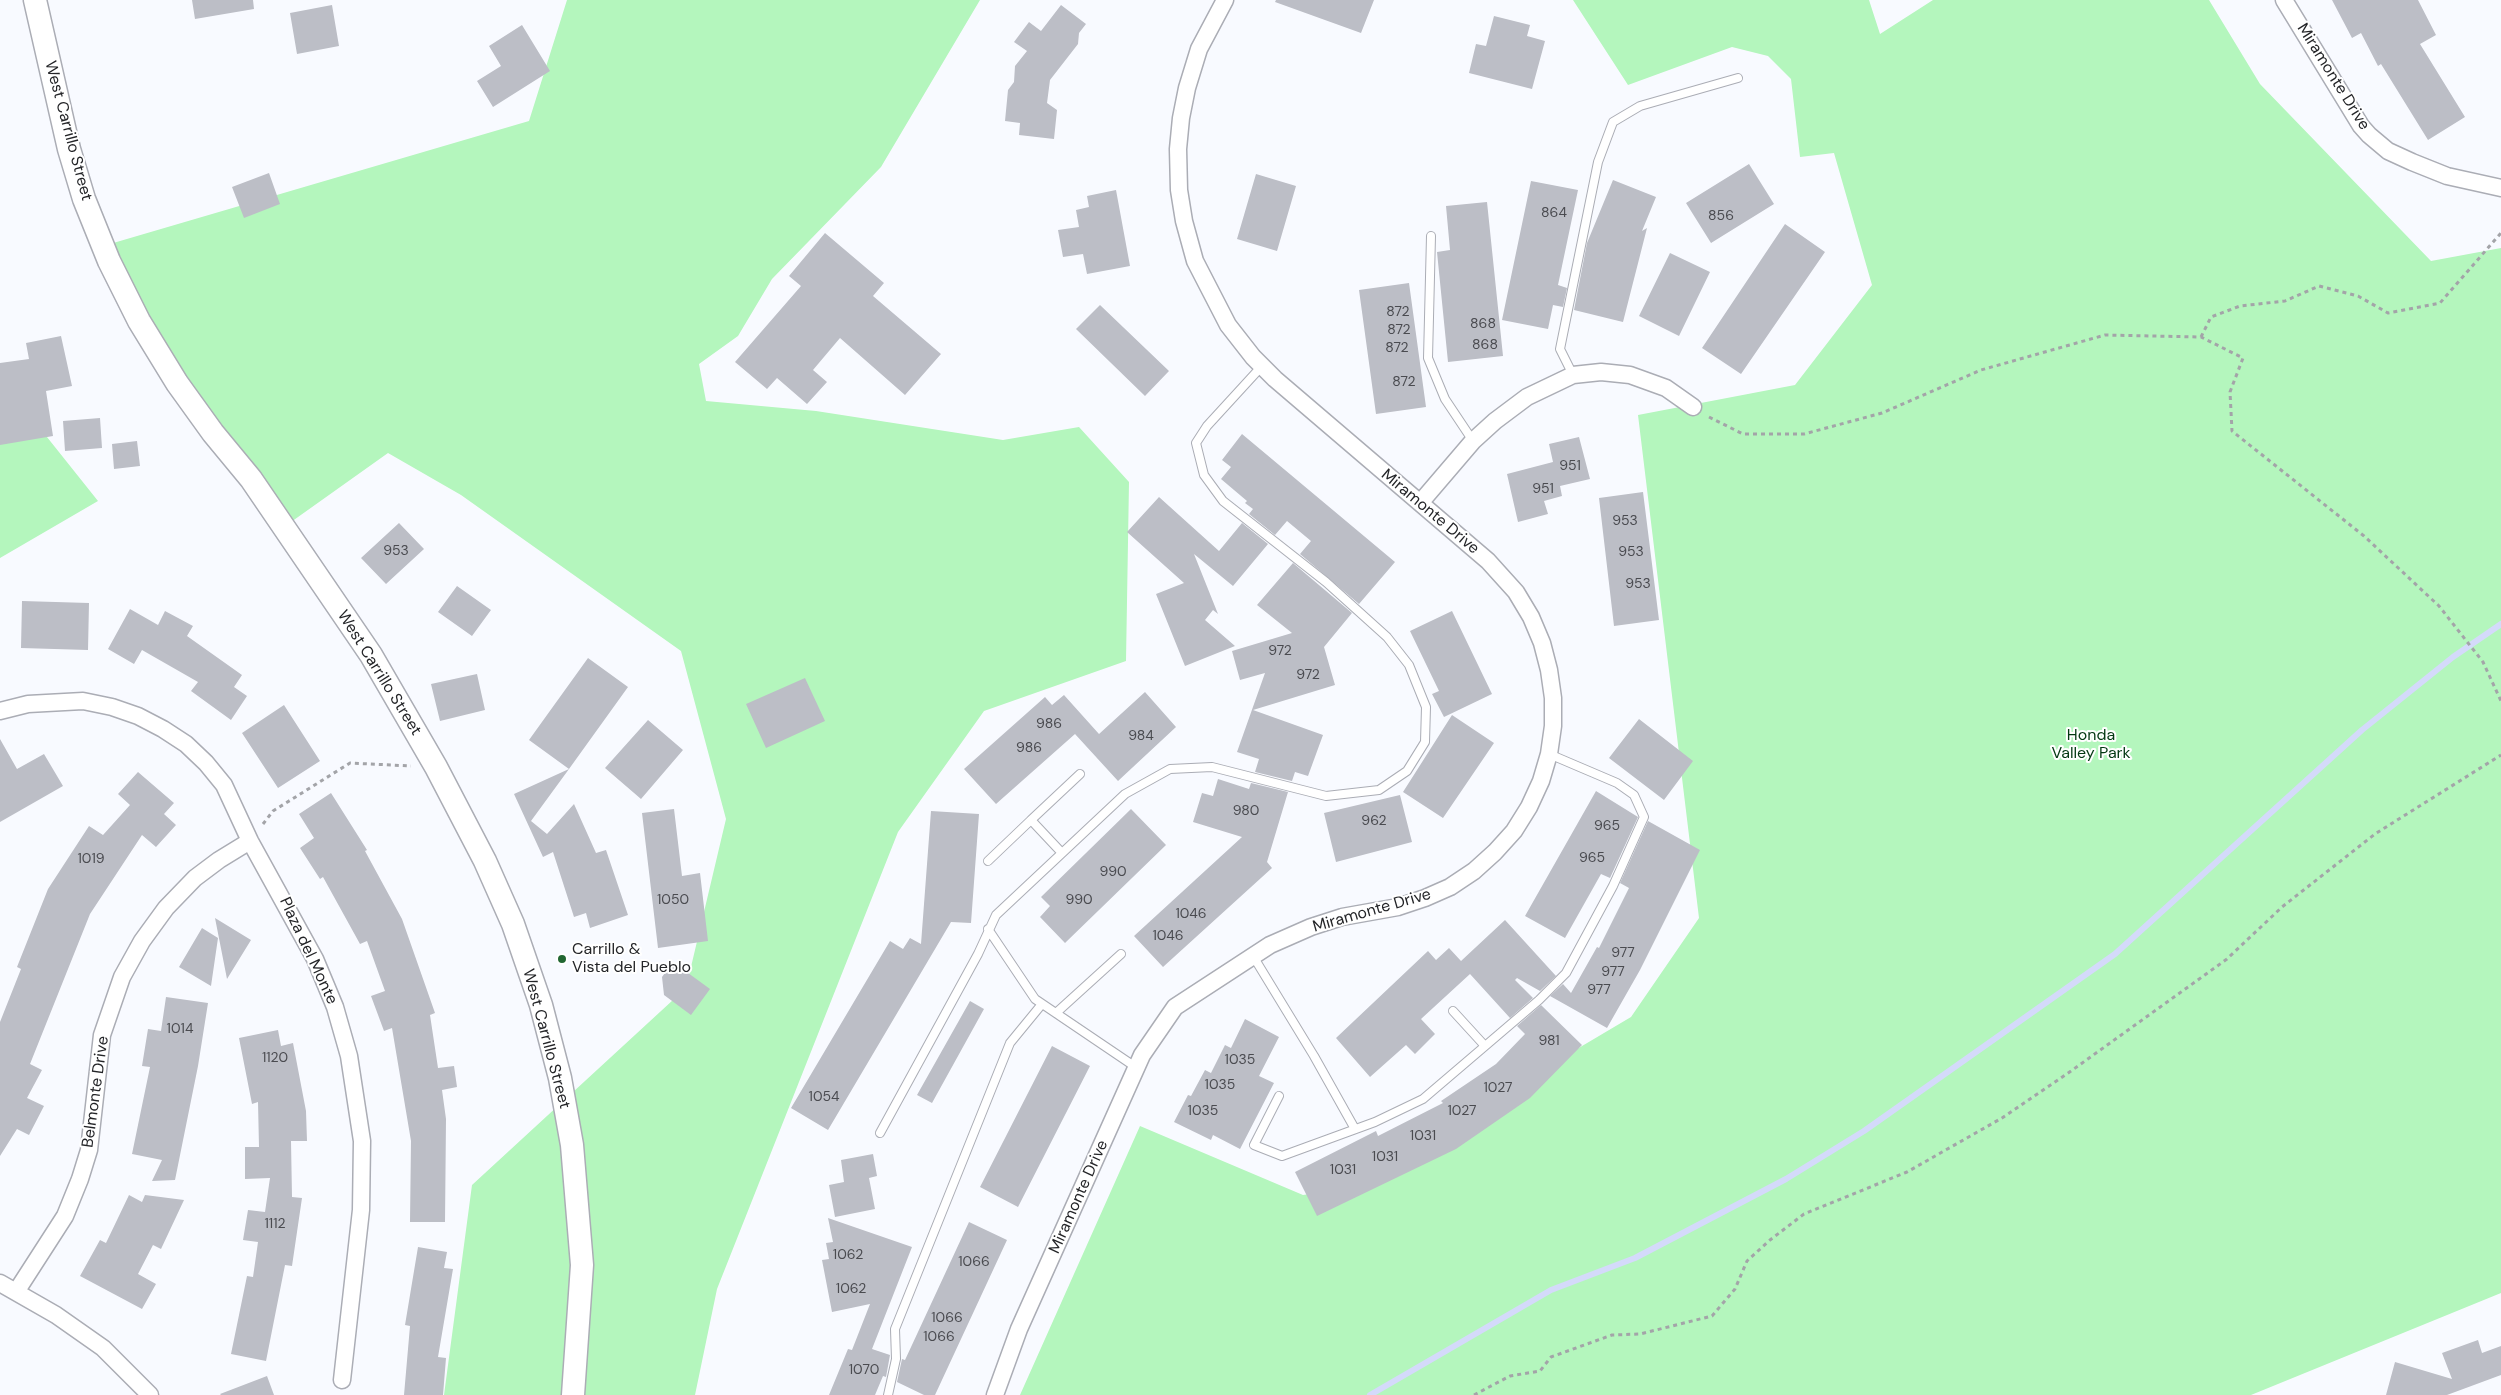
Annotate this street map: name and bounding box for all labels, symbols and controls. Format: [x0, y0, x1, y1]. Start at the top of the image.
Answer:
street label: Miramonte Drive [2292, 20, 2374, 134]
street label: West Carrillo Street [40, 59, 96, 203]
house number: 864 [1541, 205, 1567, 221]
house number: 856 [1708, 208, 1734, 224]
house number: 872 [1386, 304, 1410, 320]
house number: 868 [1470, 316, 1496, 332]
house number: 872 [1387, 322, 1411, 338]
house number: 868 [1472, 337, 1498, 353]
house number: 872 [1385, 340, 1409, 356]
house number: 872 [1392, 374, 1416, 390]
house number: 951 [1559, 458, 1581, 474]
street label: Miramonte Drive [1377, 465, 1483, 559]
house number: 951 [1532, 481, 1554, 497]
house number: 953 [1612, 513, 1638, 529]
house number: 953 [383, 543, 409, 559]
house number: 953 [1618, 544, 1644, 560]
house number: 953 [1625, 576, 1651, 592]
street label: West Carrillo Street [333, 607, 425, 739]
house number: 972 [1268, 643, 1292, 659]
house number: 972 [1296, 667, 1320, 683]
house number: 986 [1036, 716, 1062, 732]
park label: Honda Valley Park [2051, 726, 2131, 764]
house number: 984 [1128, 728, 1154, 744]
house number: 986 [1016, 740, 1042, 756]
house number: 980 [1233, 803, 1259, 819]
house number: 962 [1361, 813, 1387, 829]
house number: 965 [1594, 818, 1620, 834]
house number: 965 [1579, 850, 1605, 866]
house number: 1019 [77, 851, 105, 867]
house number: 990 [1099, 864, 1127, 880]
street label: Miramonte Drive [1311, 885, 1433, 937]
house number: 1050 [657, 892, 689, 908]
house number: 990 [1065, 892, 1093, 908]
street label: Plaza del Monte [275, 894, 341, 1008]
house number: 1046 [1175, 906, 1207, 922]
house number: 1046 [1152, 928, 1184, 944]
place label: Carrillo & Vista del Pueblo [572, 940, 691, 978]
house number: 977 [1611, 945, 1635, 961]
marker: Carrillo & Vista del Pueblo [556, 953, 568, 965]
house number: 977 [1601, 964, 1625, 980]
street label: West Carrillo Street [518, 967, 574, 1111]
house number: 977 [1587, 982, 1611, 998]
house number: 1014 [167, 1021, 193, 1037]
house number: 981 [1538, 1033, 1560, 1049]
street label: Belmonte Drive [79, 1035, 113, 1149]
house number: 1120 [262, 1050, 288, 1066]
house number: 1035 [1225, 1052, 1255, 1068]
house number: 1035 [1205, 1077, 1235, 1093]
house number: 1027 [1483, 1080, 1513, 1096]
house number: 1054 [809, 1089, 839, 1105]
house number: 1035 [1188, 1103, 1218, 1119]
house number: 1027 [1447, 1103, 1477, 1119]
house number: 1031 [1410, 1128, 1436, 1144]
street label: Miramonte Drive [1045, 1137, 1113, 1257]
house number: 1031 [1372, 1149, 1398, 1165]
house number: 1031 [1330, 1162, 1356, 1178]
house number: 1112 [264, 1216, 286, 1232]
house number: 1062 [833, 1247, 863, 1263]
house number: 1066 [958, 1254, 990, 1270]
house number: 1062 [836, 1281, 866, 1297]
house number: 1066 [931, 1310, 963, 1326]
house number: 1066 [923, 1329, 955, 1345]
house number: 1070 [849, 1362, 879, 1378]

